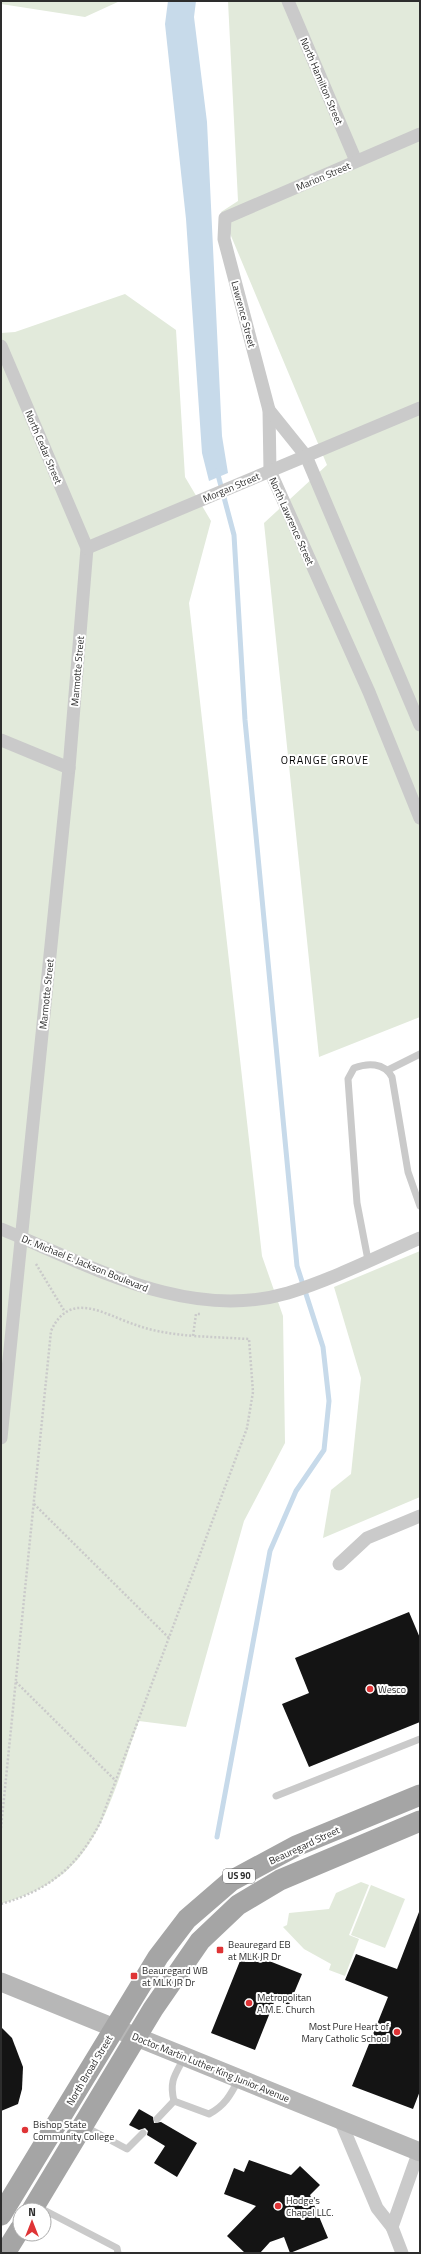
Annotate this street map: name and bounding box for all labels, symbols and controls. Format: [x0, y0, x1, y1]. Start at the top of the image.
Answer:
street label: North Hamilton Street [296, 35, 347, 128]
street label: Marion Street [294, 158, 353, 195]
street label: Lawrence Street [227, 279, 260, 350]
street label: North Cedar Street [21, 408, 66, 487]
street label: Morgan Street [200, 469, 262, 506]
street label: North Lawrence Street [265, 475, 318, 568]
street label: Marmotte Street [67, 635, 88, 707]
district label: ORANGE GROVE [281, 752, 369, 768]
street label: Marmotte Street [35, 958, 58, 1030]
street label: Dr. Michael E. Jackson Boulevard [19, 1231, 150, 1296]
place label: Wesco [378, 1682, 406, 1697]
marker: Wesco [365, 1684, 375, 1694]
street label: Beauregard Street [266, 1822, 343, 1868]
road number: US 90 [223, 1869, 255, 1883]
place label: Beauregard EB at MLK JR Dr [228, 1937, 291, 1964]
marker: Beauregard EB at MLK JR Dr [215, 1945, 225, 1955]
place label: Beauregard WB at MLK JR Dr [142, 1963, 208, 1990]
marker: Beauregard WB at MLK JR Dr [129, 1971, 139, 1981]
place label: Metropolitan A.M.E. Church [257, 1990, 315, 2017]
marker: Metropolitan A.M.E. Church [244, 1998, 254, 2008]
place label: Most Pure Heart of Mary Catholic School [301, 2019, 390, 2046]
marker: Most Pure Heart of Mary Catholic School [392, 2027, 402, 2037]
street label: Doctor Martin Luther King Junior Avenue [130, 2029, 292, 2106]
street label: North Broad Street [62, 2032, 117, 2108]
place label: Bishop State Community College [33, 2117, 114, 2144]
marker: Bishop State Community College [20, 2125, 30, 2135]
place label: Hodge's Chapel LLC. [286, 2193, 334, 2220]
marker: Hodge's Chapel LLC. [273, 2201, 283, 2211]
north arrow [12, 2202, 52, 2242]
text: N [28, 2204, 36, 2220]

